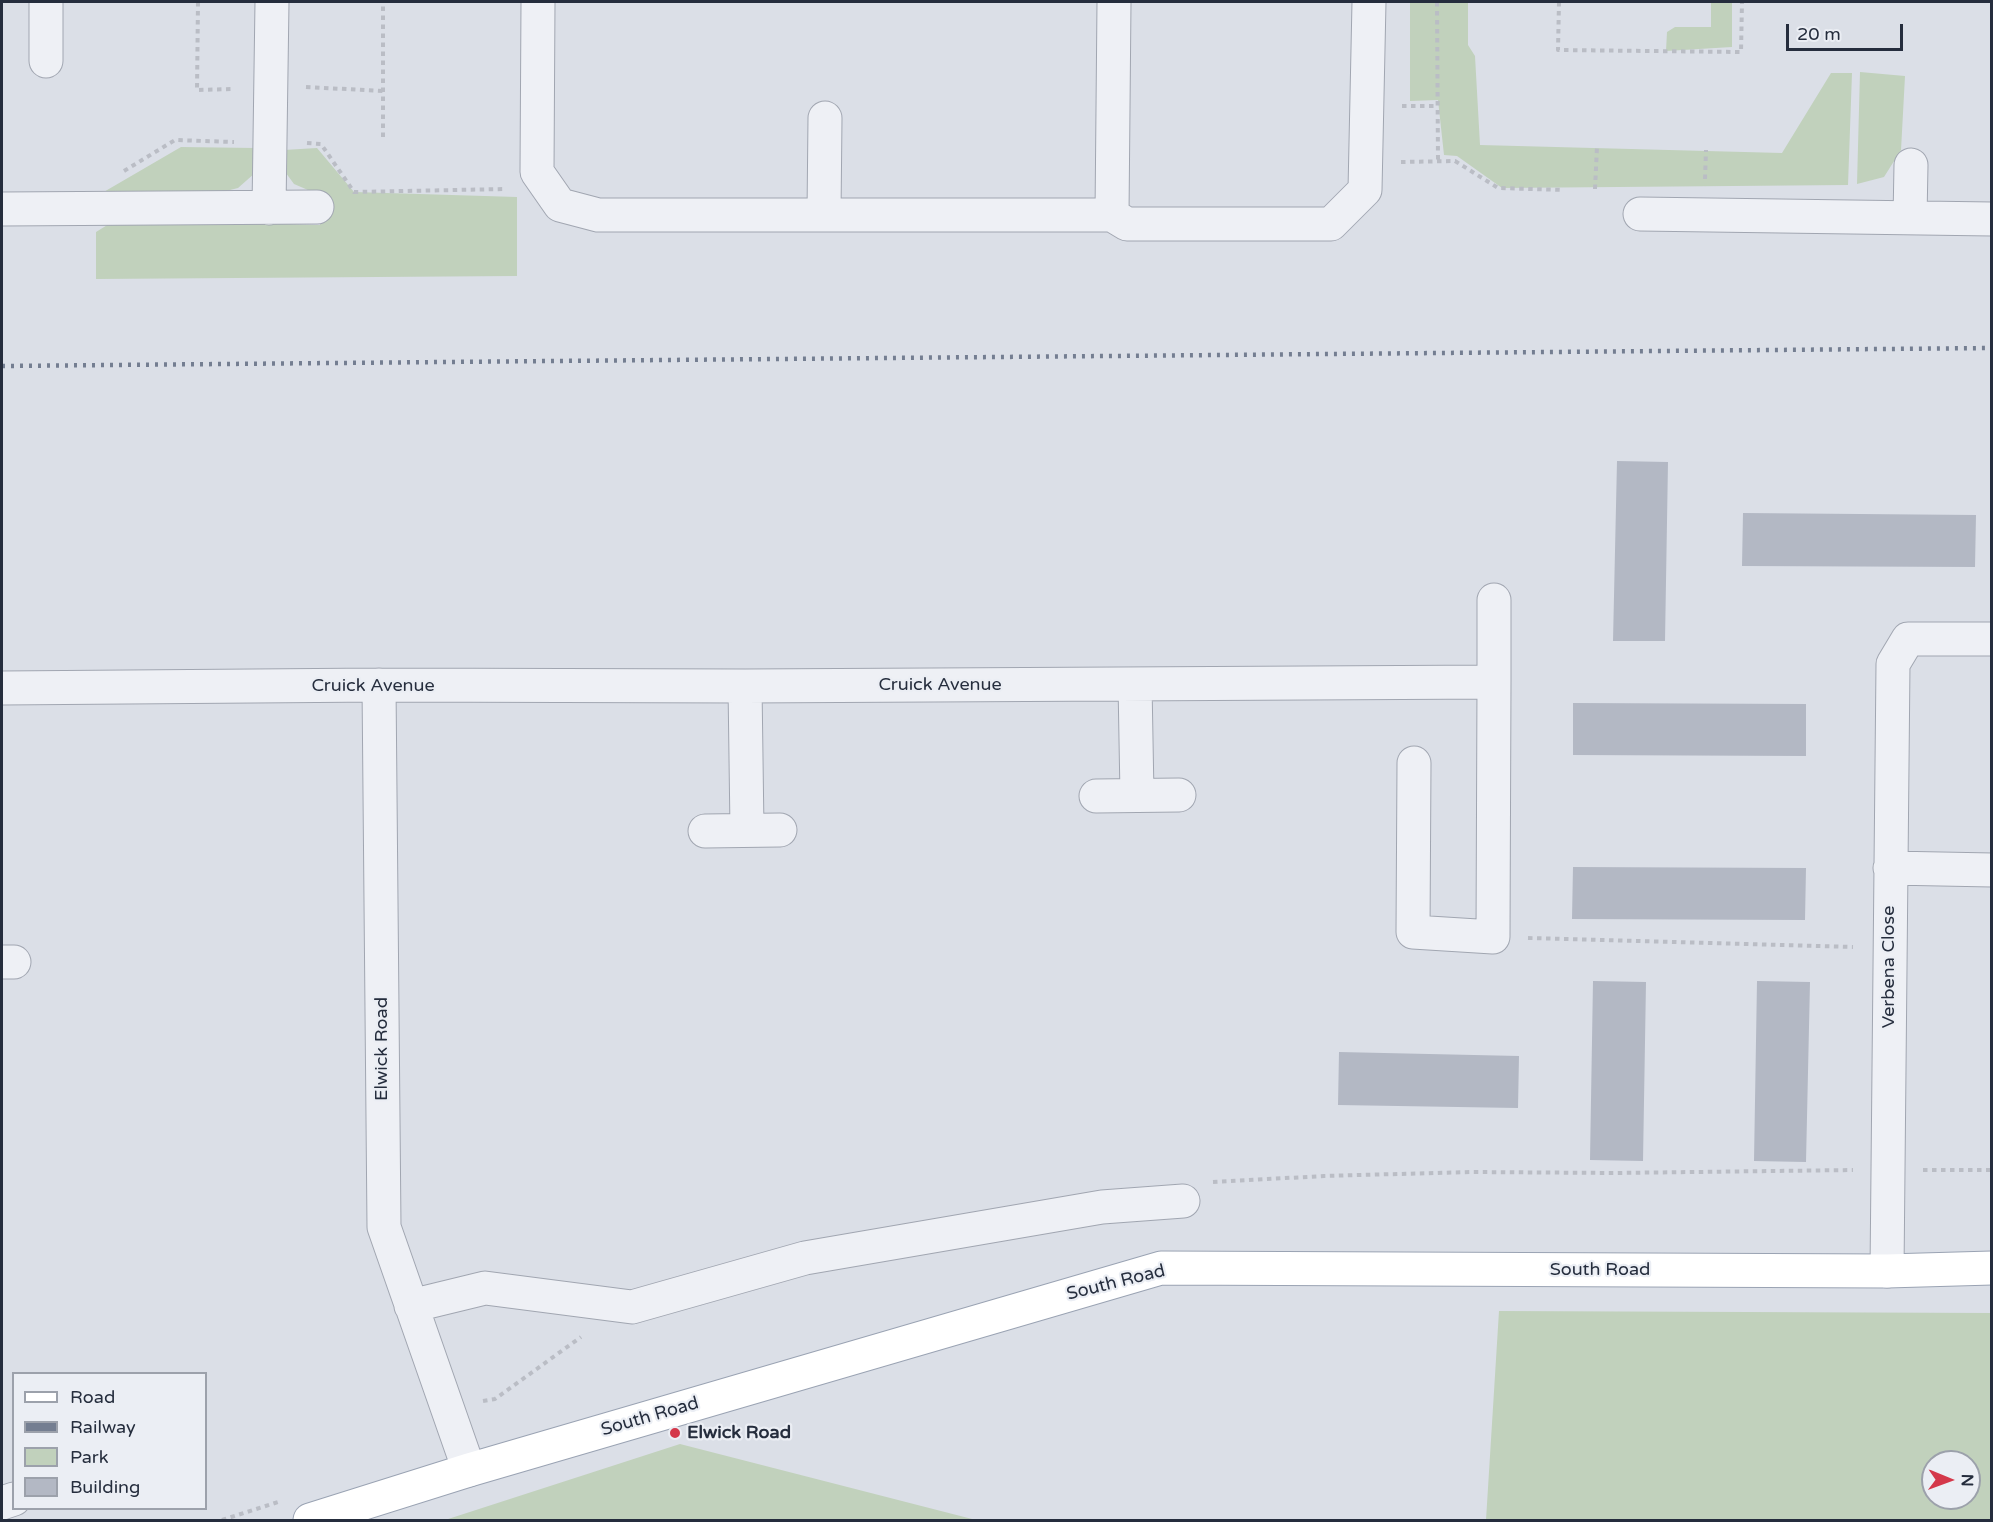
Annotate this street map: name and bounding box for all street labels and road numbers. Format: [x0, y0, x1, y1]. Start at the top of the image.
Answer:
street label: Cruick Avenue [878, 674, 1002, 696]
street label: Cruick Avenue [311, 675, 435, 697]
street label: Verbena Close [1878, 906, 1900, 1028]
street label: Elwick Road [371, 997, 393, 1101]
street label: South Road [1550, 1259, 1650, 1281]
street label: South Road [1065, 1260, 1167, 1306]
street label: South Road [599, 1393, 701, 1441]

